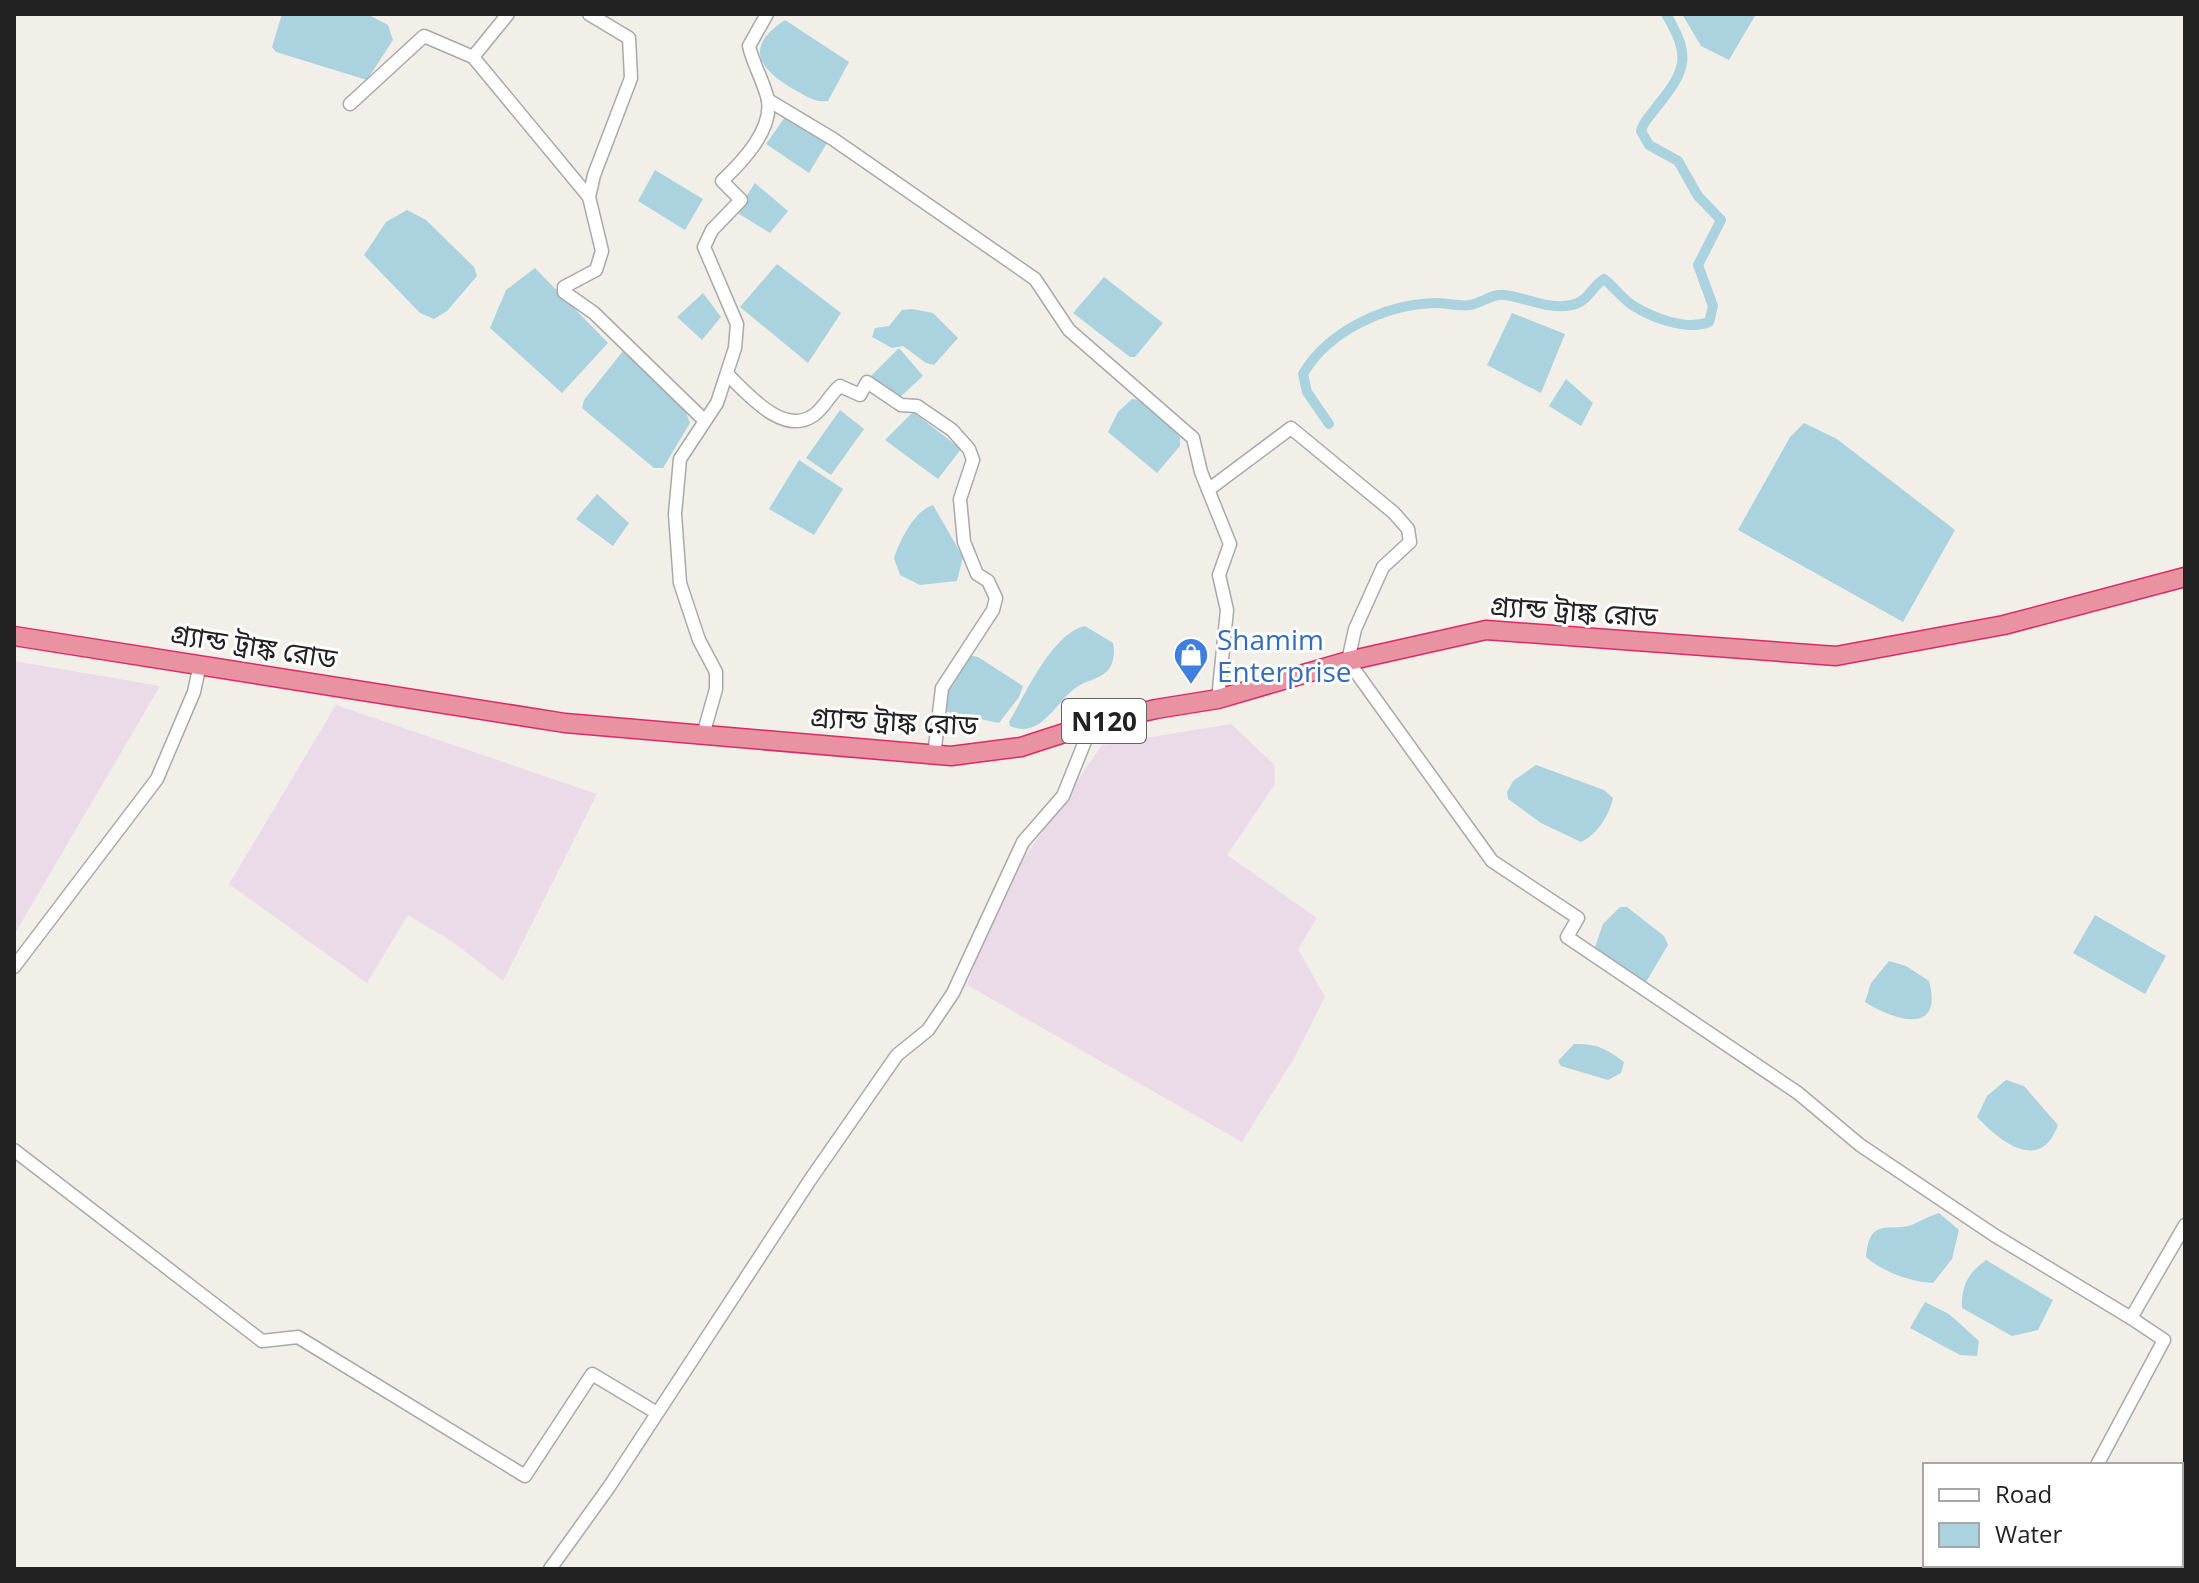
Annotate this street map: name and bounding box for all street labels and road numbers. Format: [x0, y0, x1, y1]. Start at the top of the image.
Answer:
street label: গ্র্যান্ড ট্রাঙ্ক রোড [1489, 585, 1660, 635]
street label: গ্র্যান্ড ট্রাঙ্ক রোড [168, 613, 341, 677]
street label: গ্র্যান্ড ট্রাঙ্ক রোড [809, 697, 980, 743]
road number: N120 [1062, 699, 1146, 743]

